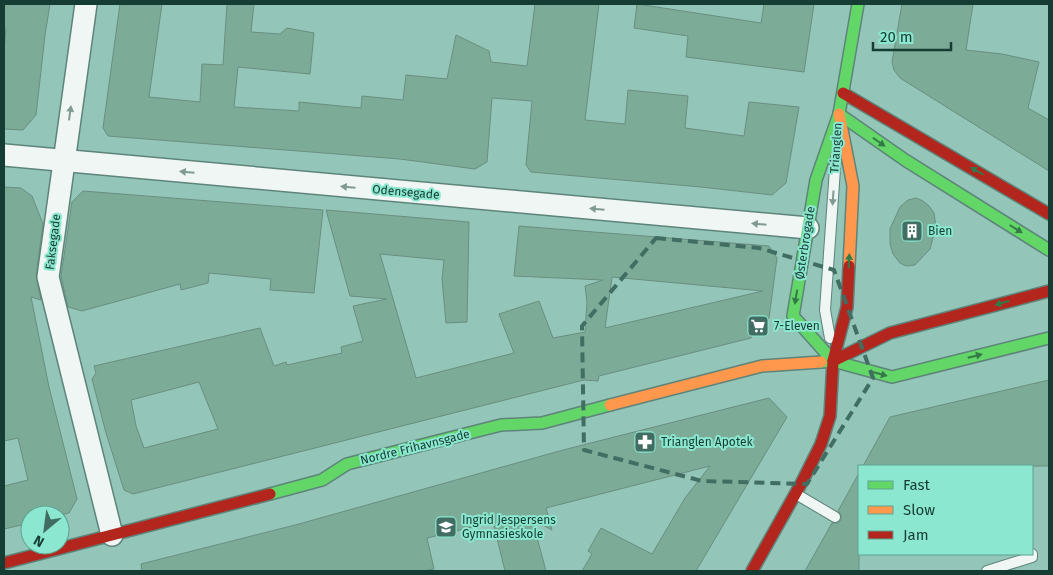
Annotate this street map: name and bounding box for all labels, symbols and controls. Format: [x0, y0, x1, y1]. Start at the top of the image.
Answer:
scale bar [873, 20, 950, 52]
text: 20 m [880, 28, 913, 46]
one-way arrow [66, 105, 74, 121]
street label: Trianglen [827, 122, 845, 174]
one-way arrow [872, 137, 886, 147]
one-way arrow [970, 167, 984, 176]
one-way arrow [178, 168, 194, 176]
street label: Odensegade [372, 182, 440, 202]
one-way arrow [340, 183, 356, 191]
one-way arrow [828, 190, 836, 206]
one-way arrow [589, 205, 605, 213]
street label: Østerbrogade [792, 205, 818, 281]
street label: Faksegade [43, 213, 63, 271]
building icon: Bien [900, 219, 924, 243]
one-way arrow [751, 220, 767, 228]
place label: Bien [928, 224, 952, 238]
one-way arrow [1010, 224, 1023, 234]
one-way arrow [846, 253, 854, 269]
one-way arrow [792, 290, 800, 306]
one-way arrow [995, 299, 1010, 307]
supermarket icon: 7-Eleven [746, 314, 770, 338]
place label: 7-Eleven [774, 319, 820, 333]
one-way arrow [968, 352, 983, 360]
one-way arrow [873, 370, 888, 378]
street label: Nordre Frihavnsgade [359, 427, 471, 467]
pharmacy icon: Trianglen Apotek [633, 430, 657, 454]
place label: Trianglen Apotek [661, 435, 754, 449]
legend [858, 465, 1033, 555]
text: Fast [903, 476, 930, 494]
text: Slow [903, 501, 935, 519]
north arrow [20, 505, 70, 555]
place label: Ingrid Jespersens Gymnasieskole [462, 513, 556, 541]
school or university icon: Ingrid Jespersens Gymnasieskole [434, 515, 458, 539]
text: Jam [903, 526, 929, 544]
text: N [31, 531, 47, 551]

